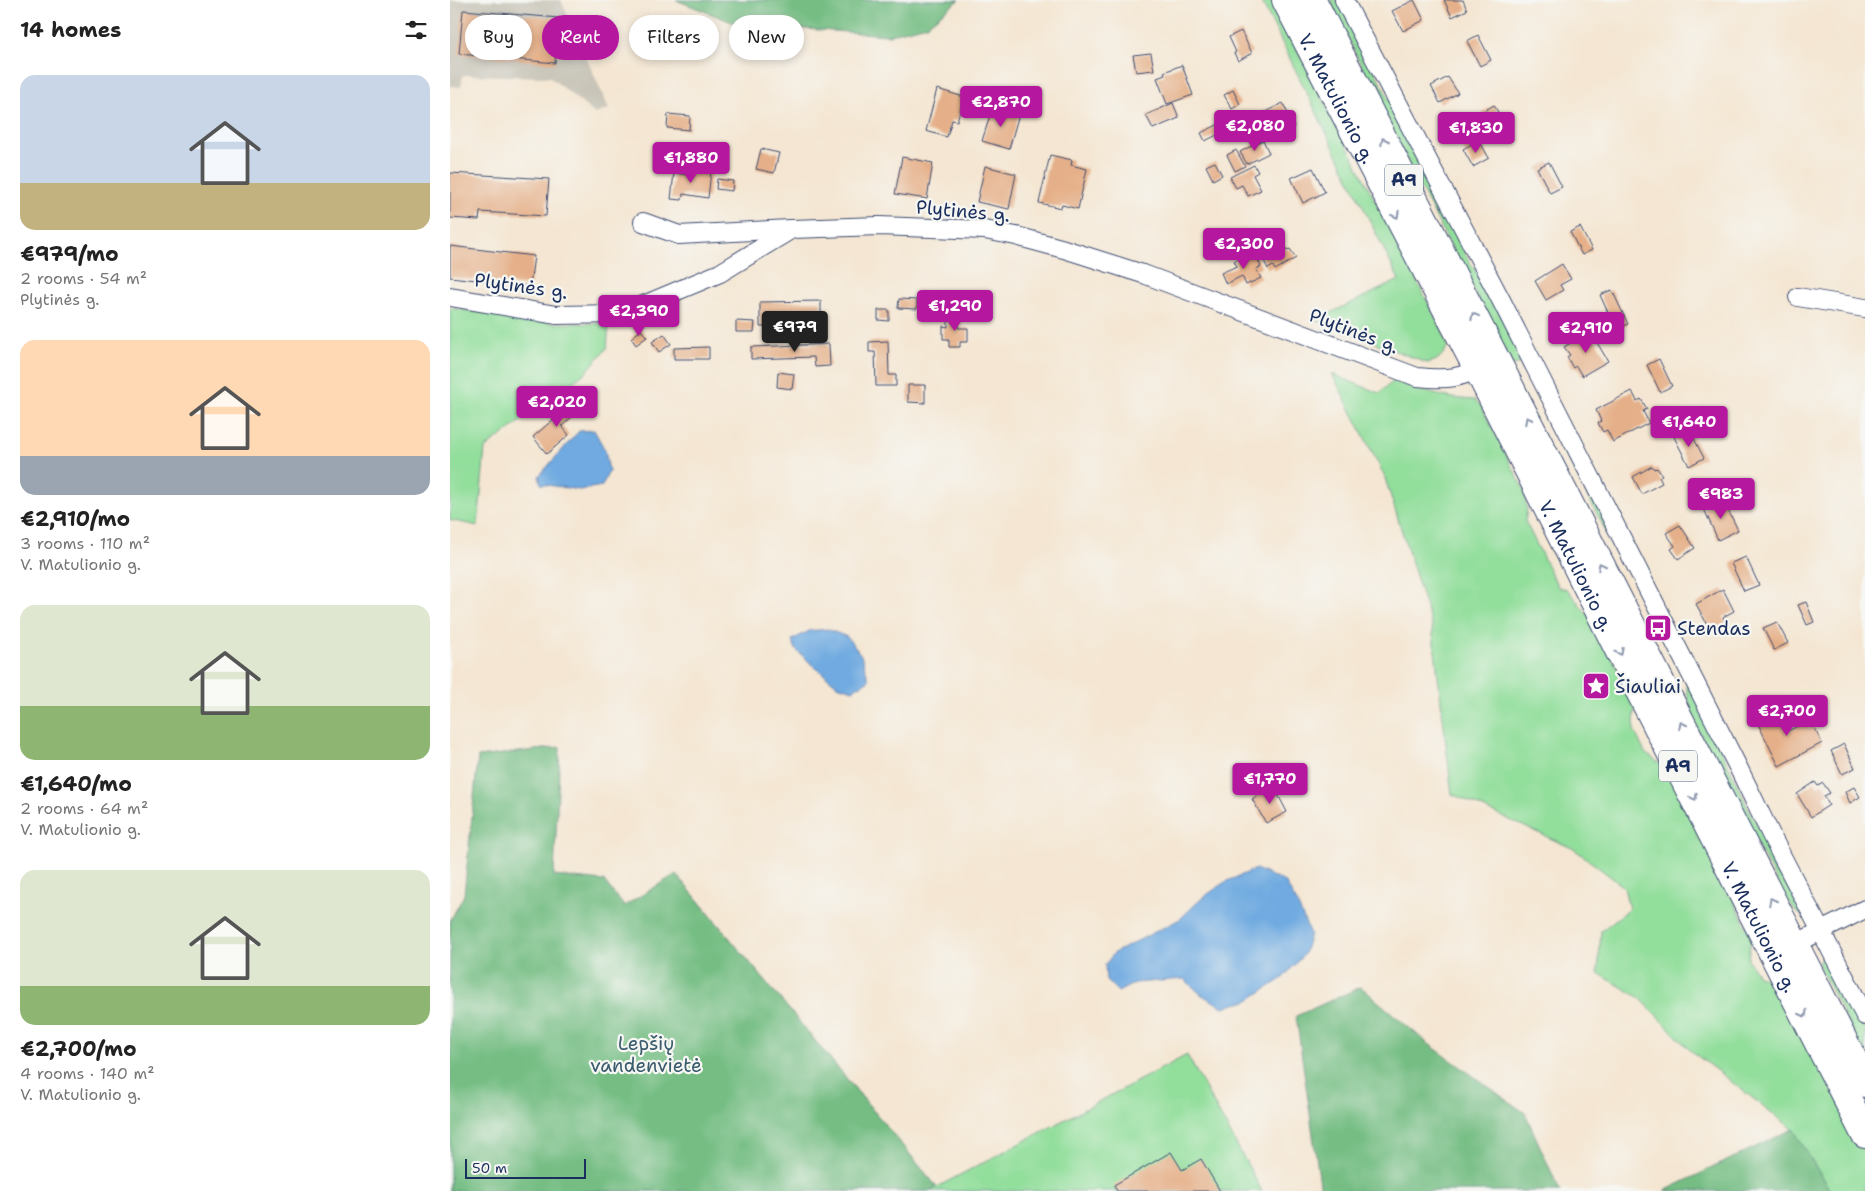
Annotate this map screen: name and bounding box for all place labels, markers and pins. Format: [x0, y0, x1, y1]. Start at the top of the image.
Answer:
pin: €2,870 [960, 86, 1042, 128]
pin: €2,080 [1214, 110, 1296, 152]
pin: €1,830 [1435, 112, 1517, 154]
pin: €1,880 [650, 142, 732, 184]
pin: €2,300 [1203, 228, 1285, 270]
pin: €1,290 [914, 290, 996, 332]
pin: €2,390 [598, 294, 680, 337]
pin: €979 [765, 310, 825, 353]
pin: €2,910 [1545, 312, 1627, 354]
pin: €2,020 [516, 386, 598, 428]
pin: €1,640 [1648, 406, 1730, 448]
pin: €983 [1691, 478, 1751, 520]
bus stop icon: Stendas [1643, 613, 1673, 643]
place label: Stendas [1677, 616, 1751, 641]
place icon: Šiauliai [1581, 671, 1611, 701]
place label: Šiauliai [1615, 673, 1681, 699]
pin: €2,700 [1746, 694, 1828, 737]
pin: €1,770 [1229, 762, 1311, 805]

